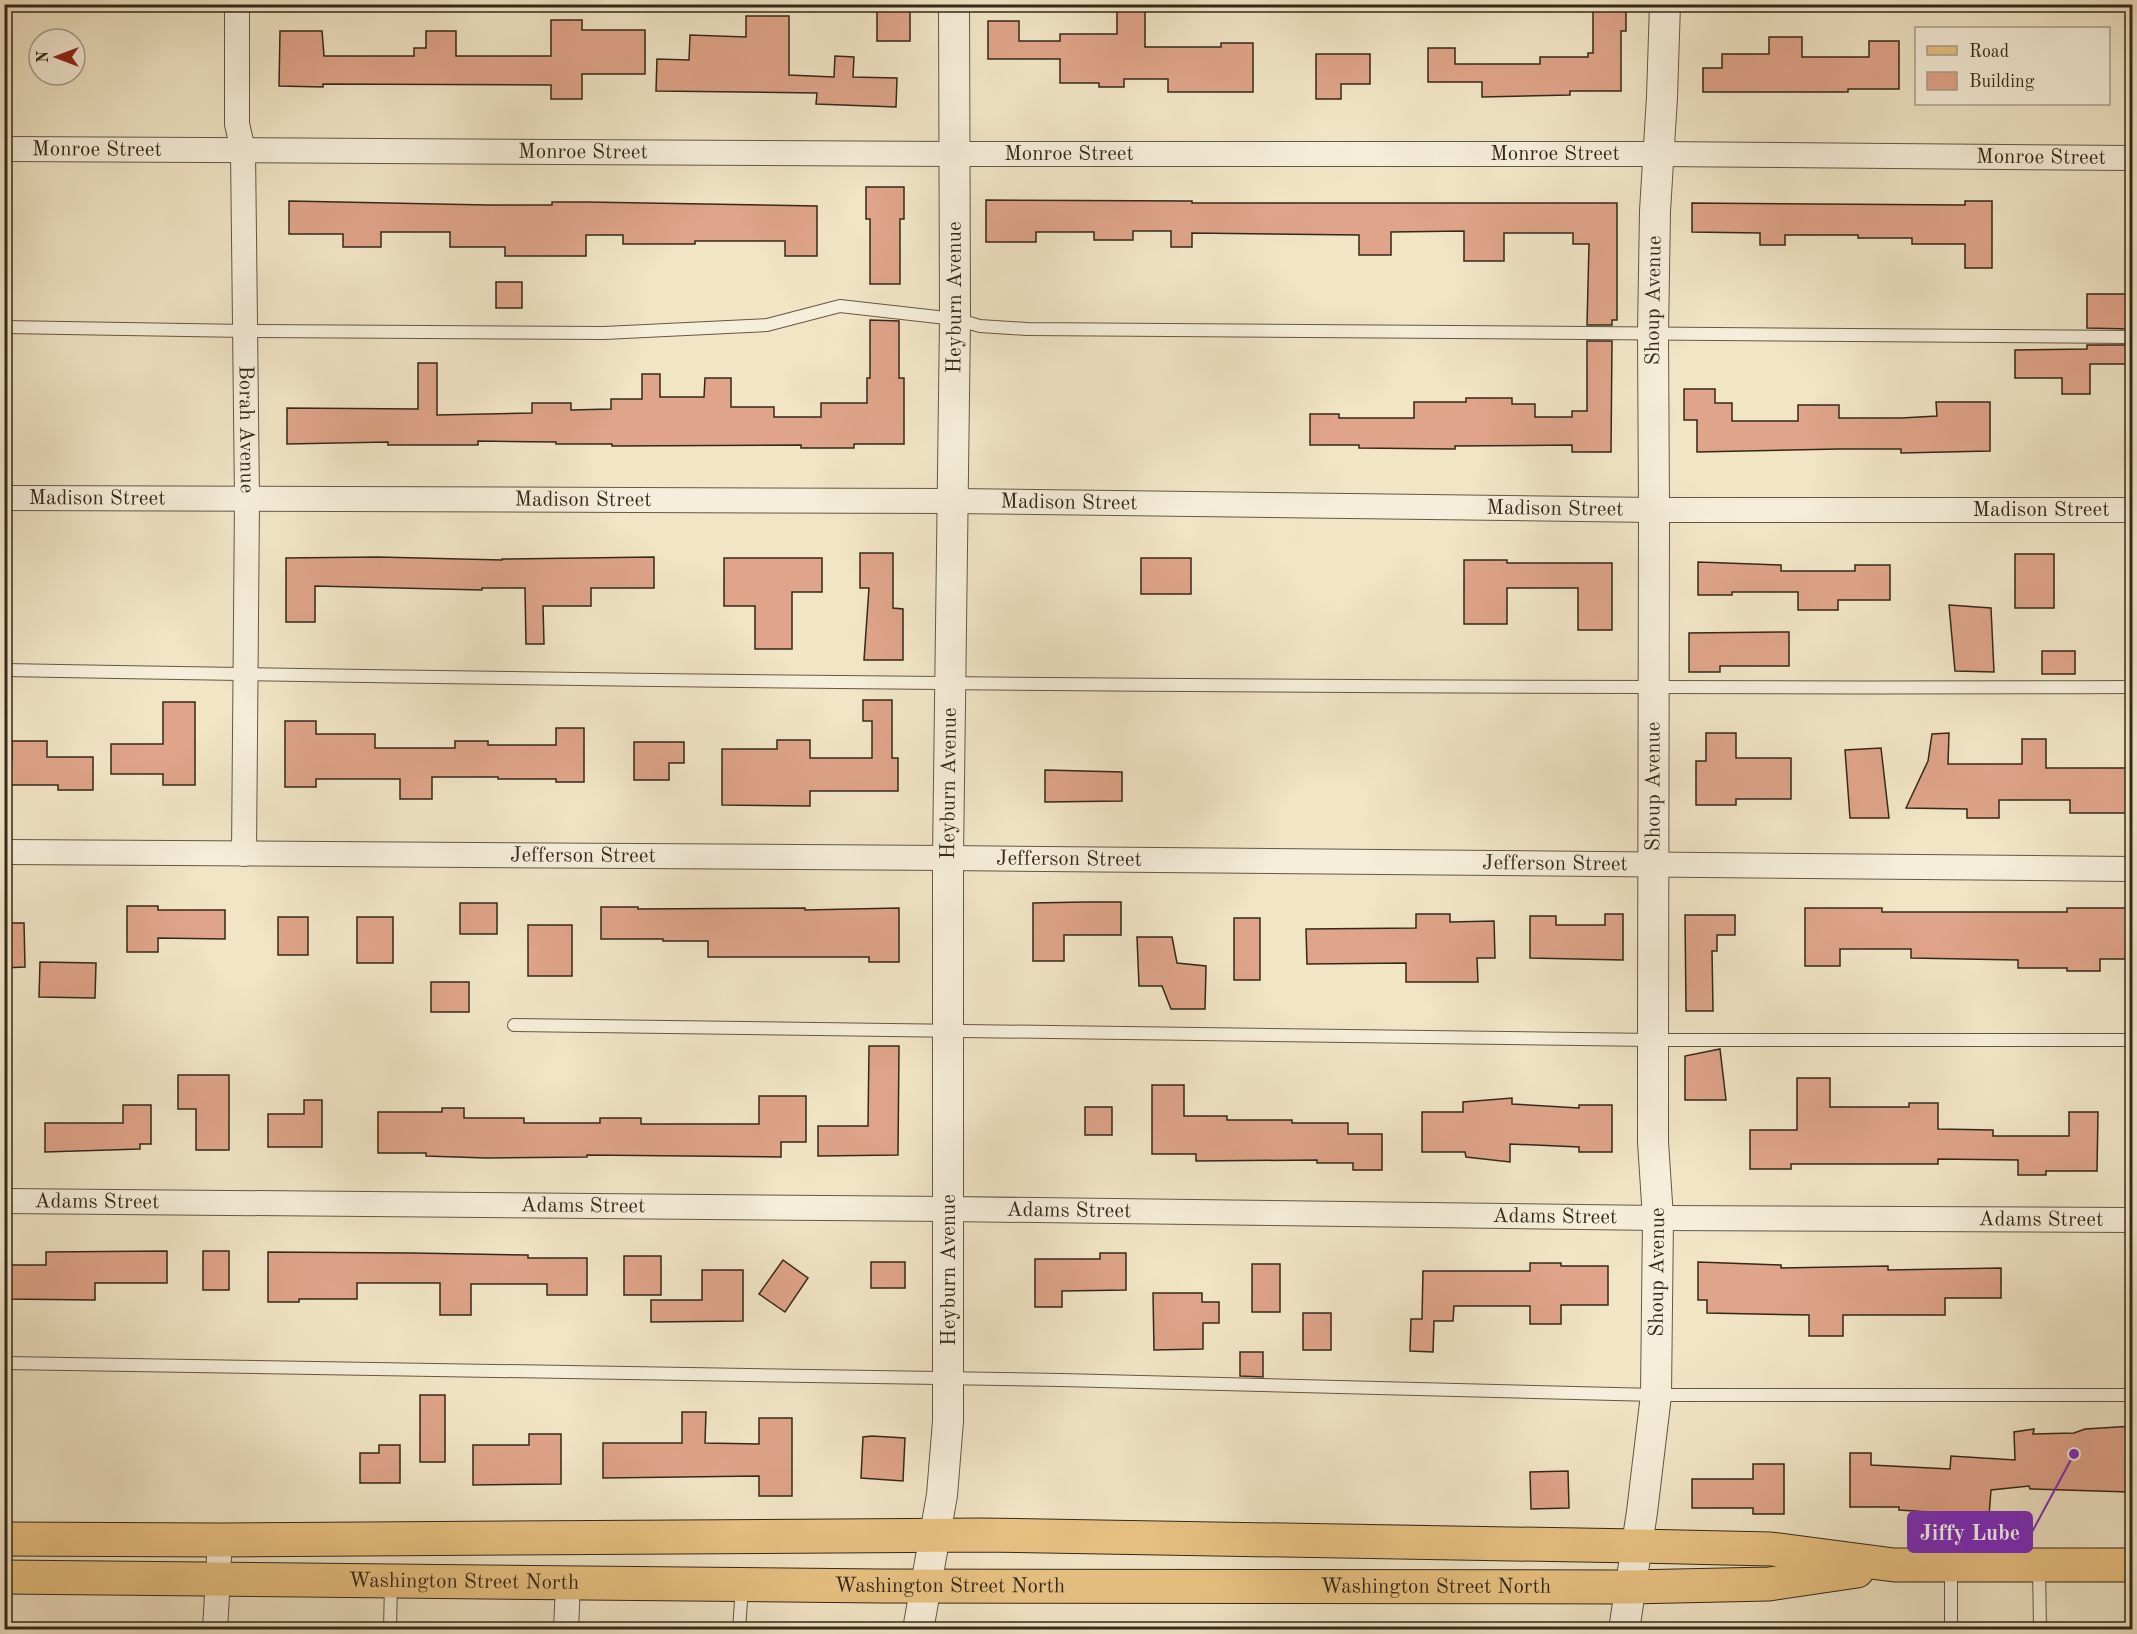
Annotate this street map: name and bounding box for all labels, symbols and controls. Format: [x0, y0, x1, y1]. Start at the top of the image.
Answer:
north arrow [27, 27, 87, 87]
legend [1915, 27, 2110, 105]
text: Road [1969, 43, 2009, 61]
text: N [36, 50, 52, 63]
text: Building [1969, 73, 2035, 91]
street label: Monroe Street [32, 139, 162, 160]
street label: Monroe Street [518, 141, 648, 163]
street label: Monroe Street [1004, 144, 1134, 165]
street label: Monroe Street [1490, 144, 1620, 165]
street label: Monroe Street [1976, 146, 2106, 168]
street label: Heyburn Avenue [944, 221, 966, 374]
street label: Shoup Avenue [1642, 235, 1665, 365]
street label: Borah Avenue [235, 365, 257, 493]
street label: Madison Street [28, 488, 166, 509]
street label: Madison Street [514, 489, 652, 511]
street label: Madison Street [1000, 491, 1138, 514]
street label: Madison Street [1486, 497, 1624, 520]
street label: Madison Street [1972, 500, 2110, 521]
street label: Heyburn Avenue [937, 707, 960, 859]
street label: Shoup Avenue [1643, 722, 1664, 851]
street label: Jefferson Street [510, 845, 656, 867]
street label: Jefferson Street [996, 848, 1142, 870]
street label: Jefferson Street [1482, 852, 1628, 875]
street label: Adams Street [35, 1191, 159, 1213]
street label: Heyburn Avenue [939, 1194, 960, 1346]
street label: Adams Street [520, 1195, 645, 1217]
street label: Adams Street [1006, 1199, 1131, 1222]
street label: Adams Street [1492, 1205, 1617, 1228]
street label: Shoup Avenue [1646, 1207, 1669, 1337]
street label: Adams Street [1978, 1209, 2103, 1230]
callout: Jiffy Lube [1908, 1512, 2032, 1552]
text: Jiffy Lube [1920, 1523, 2020, 1545]
street label: Washington Street North [349, 1570, 579, 1593]
street label: Washington Street North [835, 1575, 1065, 1597]
street label: Washington Street North [1321, 1576, 1551, 1597]

